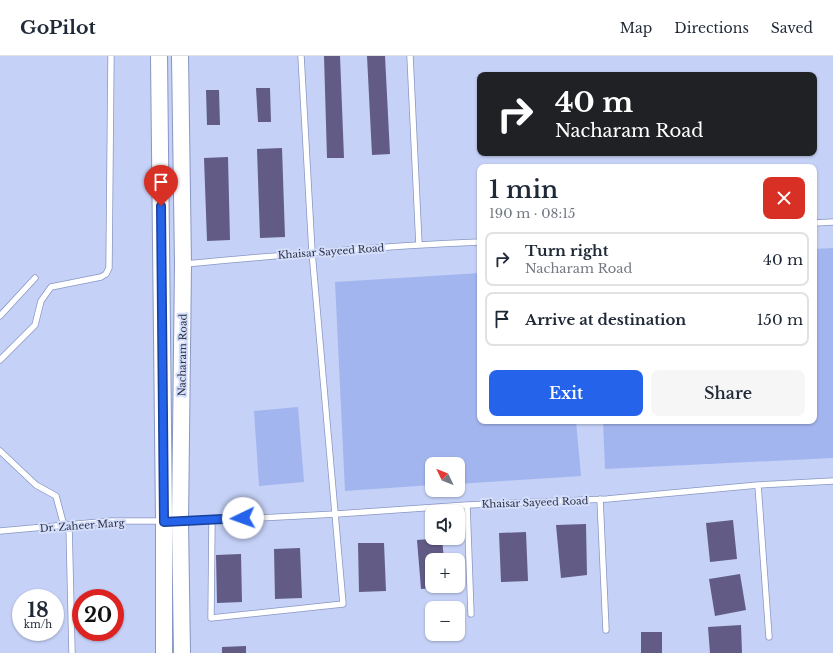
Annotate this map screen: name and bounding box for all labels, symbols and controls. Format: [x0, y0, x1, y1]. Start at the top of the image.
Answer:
text: GoPilot [20, 16, 96, 39]
text: Map [620, 19, 652, 37]
text: Directions [674, 19, 749, 37]
text: Saved [771, 19, 813, 37]
text: 40 m [555, 85, 633, 120]
icon: right [489, 88, 541, 140]
text: Nacharam Road [555, 120, 703, 142]
pin [144, 165, 178, 206]
icon: arrive [150, 171, 172, 193]
text: 1 min [489, 175, 558, 204]
button: close [763, 177, 805, 219]
text: 190 m · 08:15 [489, 205, 575, 222]
street label: Khaisar Sayeed Road [277, 241, 385, 262]
text: Turn right [525, 241, 608, 260]
icon: right [491, 248, 513, 270]
text: 40 m [763, 250, 803, 269]
text: Nacharam Road [525, 260, 632, 277]
icon: arrive [491, 308, 513, 330]
text: Arrive at destination [525, 310, 686, 329]
text: 150 m [757, 310, 803, 329]
street label: Nacharam Road [175, 313, 190, 396]
button: Exit [489, 370, 643, 416]
button: Share [651, 370, 805, 416]
north arrow [425, 457, 465, 497]
map controls [425, 457, 465, 641]
street label: Khaisar Sayeed Road [481, 494, 589, 511]
position arrow [222, 497, 264, 539]
button: sound [425, 505, 465, 545]
street label: Dr. Zaheer Marg [39, 516, 126, 535]
button: + [425, 553, 465, 593]
speed limit sign: 20 [72, 589, 124, 641]
text: 18 [27, 598, 49, 622]
button: − [425, 601, 465, 641]
text: km/h [24, 618, 52, 631]

